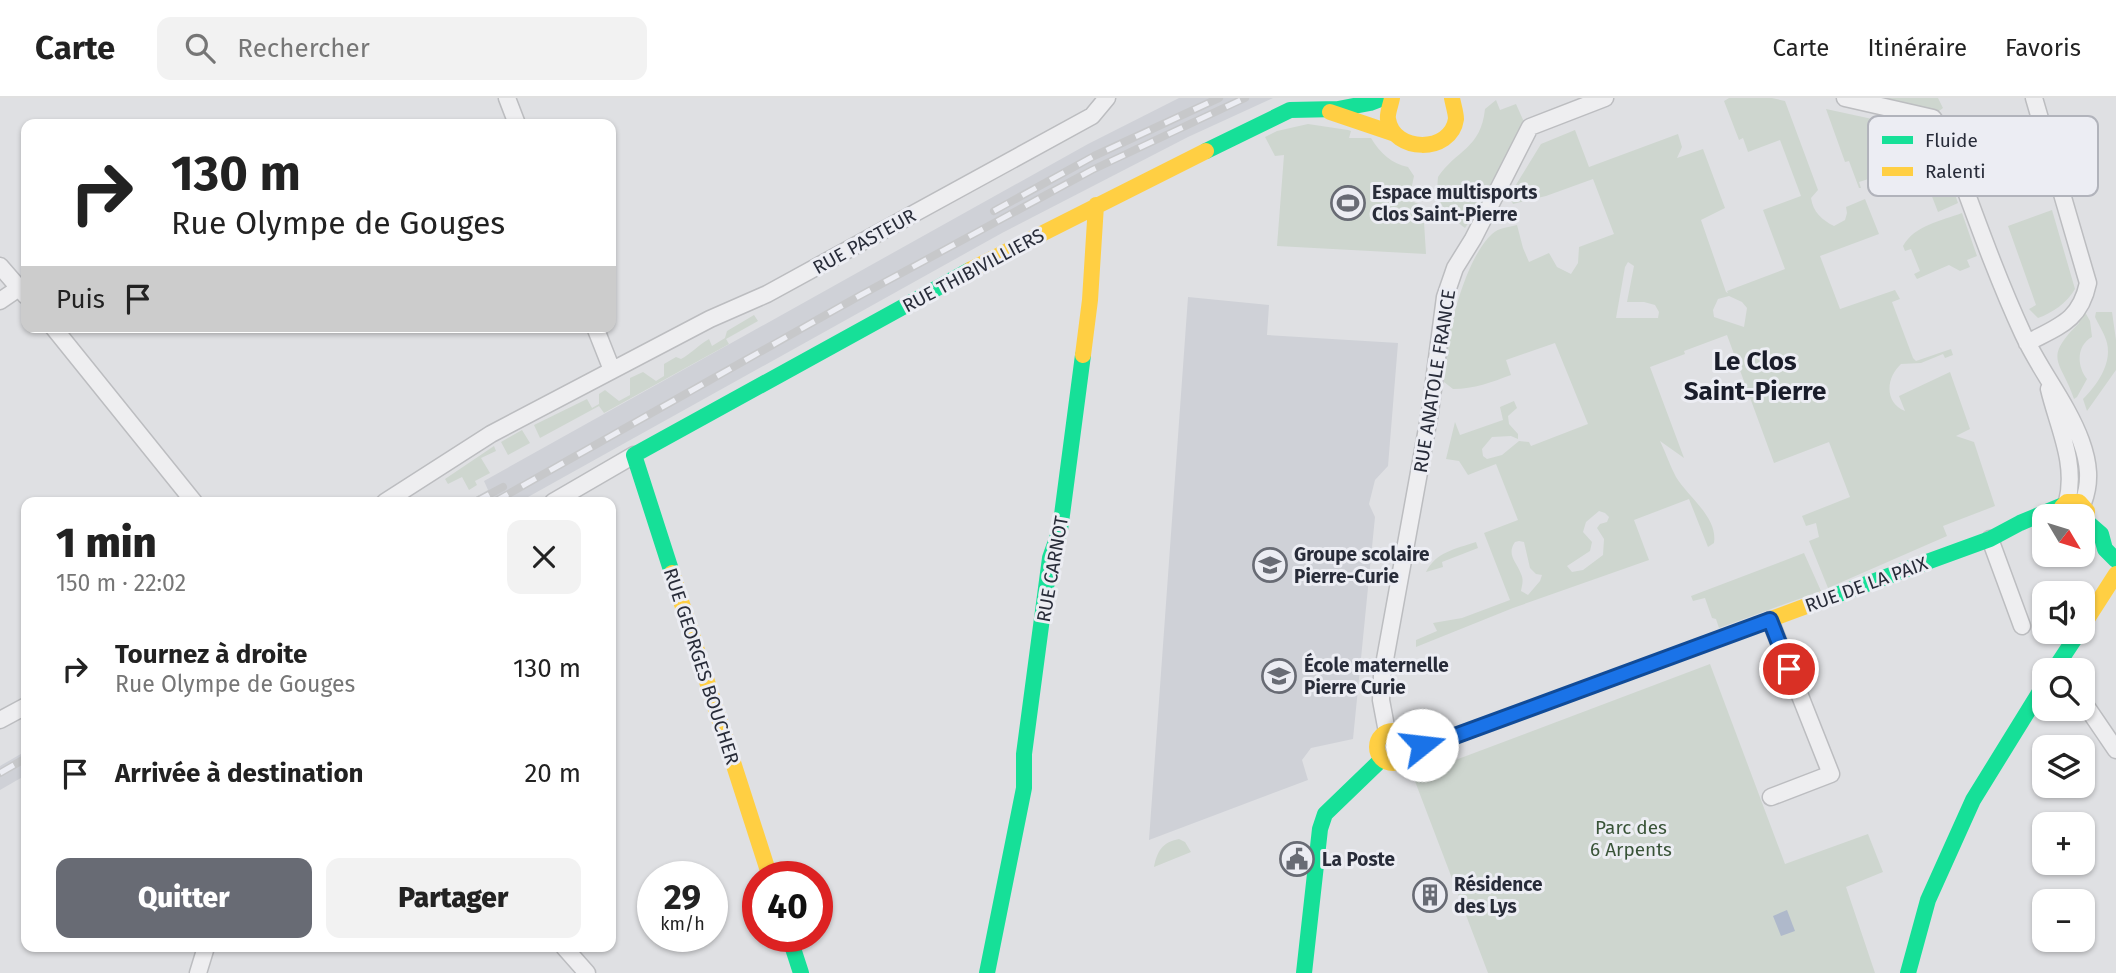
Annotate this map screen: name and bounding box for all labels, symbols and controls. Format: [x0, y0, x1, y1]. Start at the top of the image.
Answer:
search box [157, 17, 647, 80]
text: Carte [35, 28, 115, 68]
icon: search [181, 29, 219, 67]
text: Rechercher [237, 33, 370, 64]
text: Carte [1773, 34, 1829, 62]
text: Itinéraire [1867, 34, 1967, 62]
text: Favoris [2005, 34, 2081, 62]
legend [1868, 116, 2098, 196]
text: Fluide [1925, 129, 1978, 152]
text: 130 m [171, 144, 301, 203]
icon: right [56, 147, 147, 238]
text: Ralenti [1925, 160, 1986, 183]
place label: Espace multisports Clos Saint-Pierre [1372, 181, 1537, 226]
sports icon: Espace multisports Clos Saint-Pierre [1329, 184, 1367, 222]
text: Rue Olympe de Gouges [171, 204, 505, 242]
street label: RUE PASTEUR [809, 204, 920, 279]
street label: RUE THIBIVILLIERS [898, 223, 1048, 318]
icon: arrive [119, 280, 157, 318]
text: Puis [56, 284, 105, 315]
street label: RUE ANATOLE FRANCE [1409, 288, 1460, 474]
district label: Le Clos Saint-Pierre [1684, 346, 1826, 407]
north arrow [2032, 504, 2095, 567]
map controls [2032, 504, 2095, 952]
street label: RUE CARNOT [1032, 514, 1073, 624]
text: 1 min [56, 518, 157, 568]
button: close [507, 520, 581, 594]
place label: Groupe scolaire Pierre-Curie [1294, 543, 1429, 588]
school or university icon: Groupe scolaire Pierre-Curie [1251, 546, 1289, 584]
street label: RUE DE LA PAIX [1802, 551, 1931, 617]
street label: RUE GEORGES BOUCHER [659, 565, 744, 768]
text: 150 m · 22:02 [56, 569, 186, 597]
button: sound [2032, 581, 2095, 644]
text: Tournez à droite [115, 639, 307, 670]
pin [1759, 639, 1819, 699]
icon: right [56, 650, 94, 688]
icon: arrive [1770, 650, 1808, 688]
place label: École maternelle Pierre Curie [1304, 652, 1449, 699]
text: 130 m [513, 653, 581, 684]
school or university icon: École maternelle Pierre Curie [1260, 657, 1298, 695]
button: search [2032, 658, 2095, 721]
text: Rue Olympe de Gouges [115, 670, 355, 698]
position arrow [1385, 708, 1459, 782]
button: layers [2032, 735, 2095, 798]
icon: arrive [56, 755, 94, 793]
text: Arrivée à destination [115, 758, 364, 789]
text: 20 m [524, 758, 581, 789]
button: + [2032, 812, 2095, 875]
park label: Parc des 6 Arpents [1590, 816, 1672, 861]
public building icon: La Poste [1278, 840, 1316, 878]
place label: La Poste [1322, 848, 1395, 871]
button: Quitter [56, 858, 312, 938]
button: Partager [326, 858, 581, 938]
speed limit sign: 40 [742, 861, 833, 952]
place label: Résidence des Lys [1454, 873, 1543, 918]
text: 29 [664, 876, 701, 918]
building icon: Résidence des Lys [1411, 876, 1449, 914]
button: − [2032, 889, 2095, 952]
text: km/h [660, 913, 705, 935]

